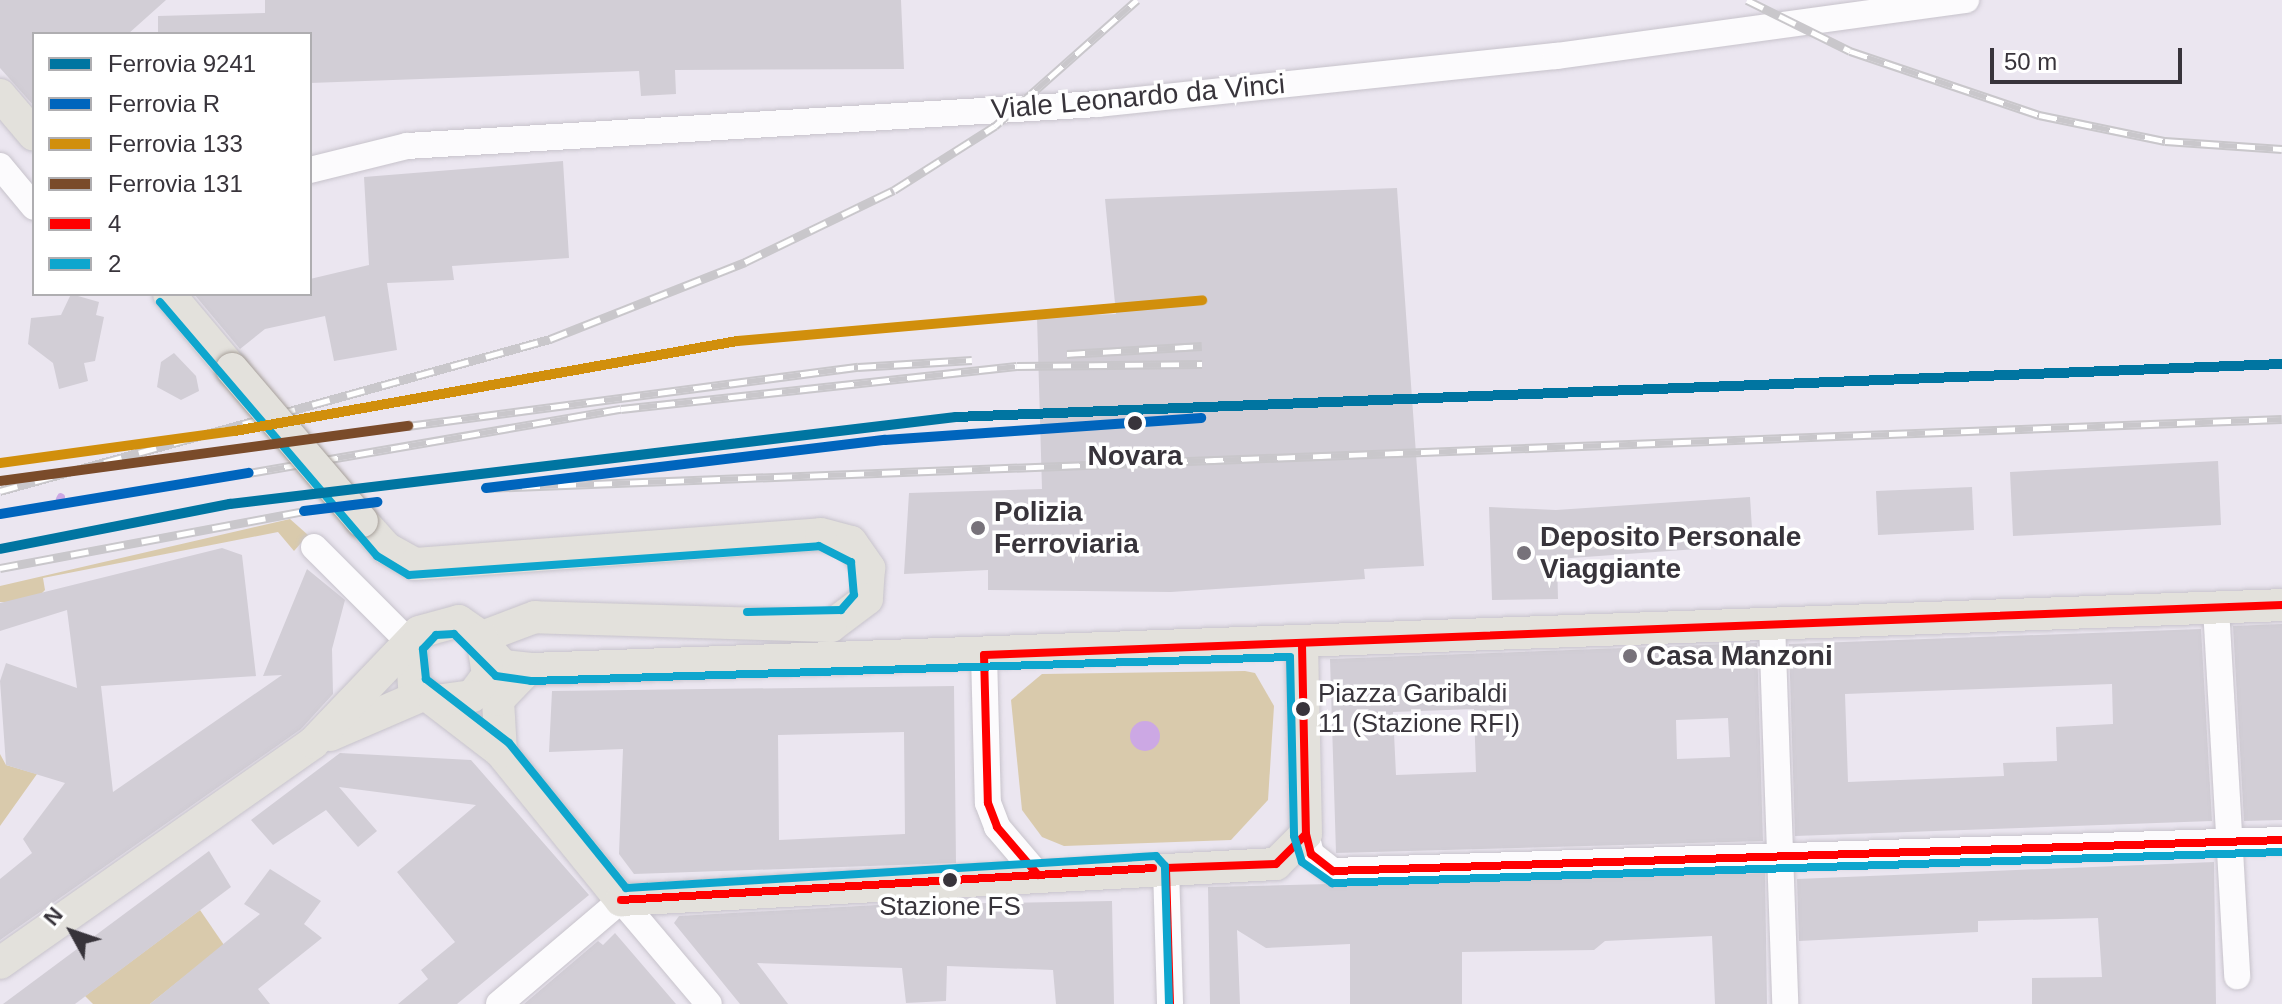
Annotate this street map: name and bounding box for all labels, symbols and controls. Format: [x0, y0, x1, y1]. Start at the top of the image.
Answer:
legend [32, 32, 312, 296]
scale bar [1994, 32, 2186, 82]
text: 50 m [2004, 48, 2057, 75]
text: Ferrovia 9241 [108, 50, 256, 77]
street label: Viale Leonardo da Vinci [990, 67, 1286, 127]
text: Ferrovia R [108, 90, 220, 117]
text: Ferrovia 133 [108, 130, 243, 157]
text: Ferrovia 131 [108, 170, 243, 197]
text: 4 [108, 210, 121, 237]
text: 2 [108, 250, 121, 277]
marker: Novara [1123, 411, 1147, 435]
place label: Novara [1088, 439, 1182, 473]
place label: Polizia Ferroviaria [994, 495, 1139, 561]
marker: Polizia Ferroviaria [969, 519, 987, 537]
place label: Deposito Personale Viaggiante [1540, 520, 1801, 586]
marker: Deposito Personale Viaggiante [1515, 544, 1533, 562]
place label: Casa Manzoni [1646, 639, 1833, 673]
marker: Casa Manzoni [1621, 647, 1639, 665]
place label: Piazza Garibaldi 11 (Stazione RFI) [1318, 678, 1520, 740]
marker: Piazza Garibaldi 11 (Stazione RFI) [1295, 701, 1311, 717]
marker: Stazione FS [942, 872, 958, 888]
place label: Stazione FS [879, 891, 1021, 923]
north arrow [32, 892, 112, 972]
text: N [39, 902, 68, 930]

